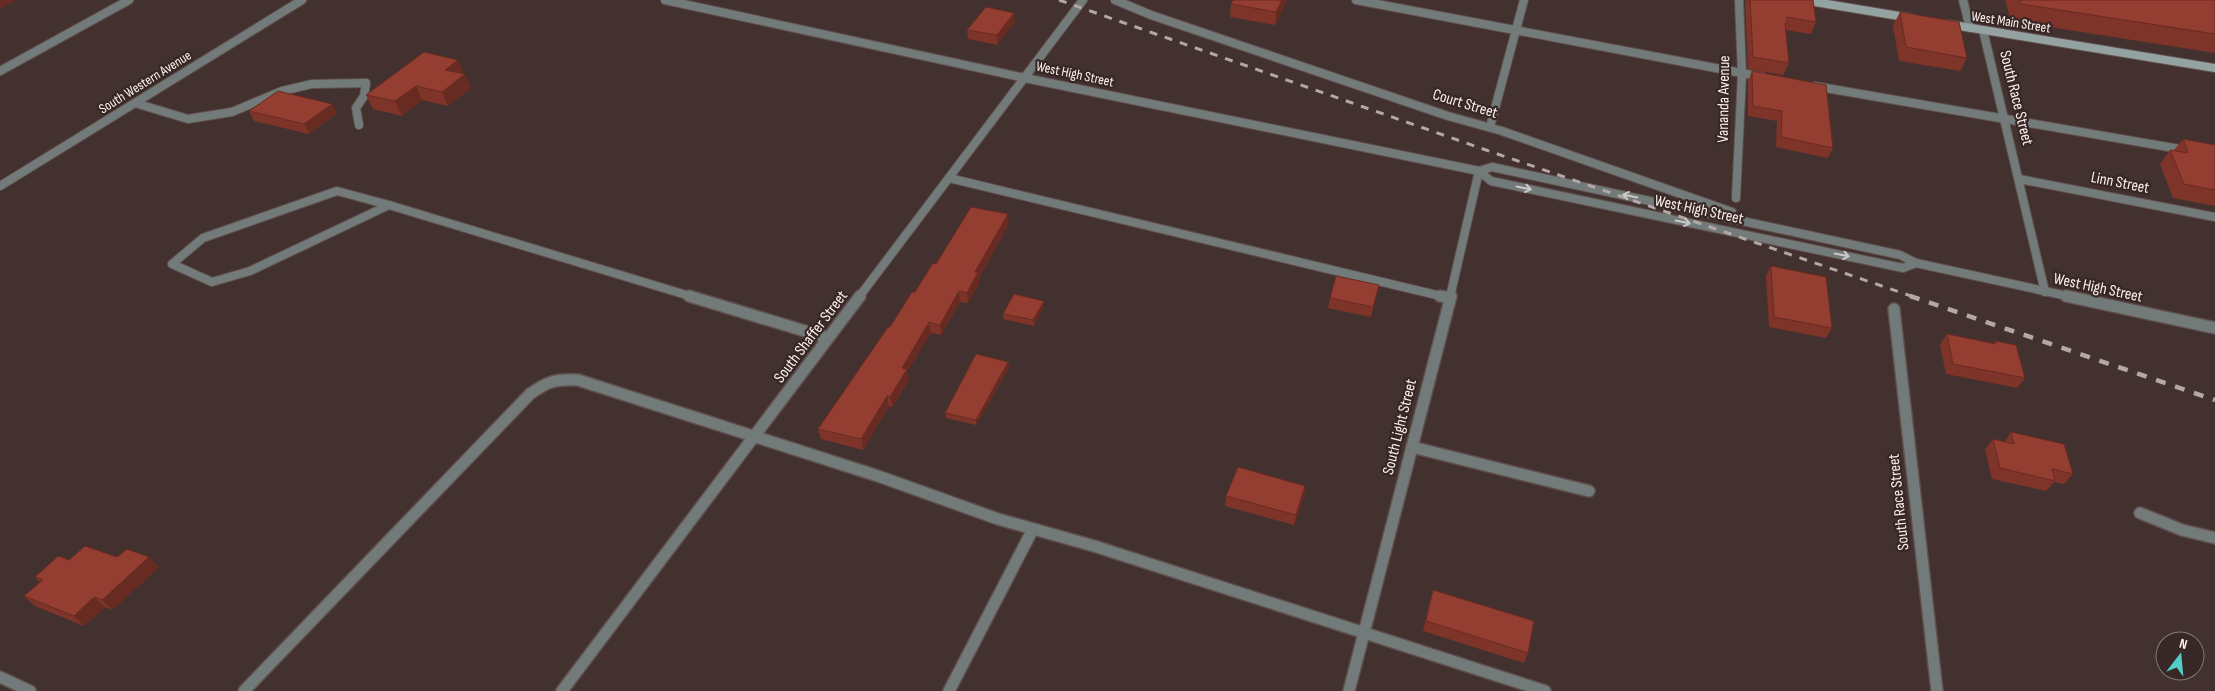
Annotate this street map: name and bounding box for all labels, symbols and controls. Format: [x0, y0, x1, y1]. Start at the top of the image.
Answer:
street label: West Main Street [1970, 7, 2052, 37]
street label: South Western Avenue [96, 47, 194, 117]
street label: South Race Street [1995, 49, 2037, 147]
street label: Vananda Avenue [1714, 55, 1734, 143]
street label: West High Street [1035, 57, 1115, 91]
street label: Court Street [1430, 85, 1500, 123]
street label: Linn Street [2089, 168, 2151, 198]
one-way arrow [1515, 184, 1531, 193]
one-way arrow [1623, 191, 1639, 200]
street label: West High Street [1653, 191, 1745, 229]
one-way arrow [1674, 217, 1690, 227]
one-way arrow [1833, 251, 1849, 260]
street label: West High Street [2052, 269, 2144, 307]
street label: South Shaffer Street [770, 287, 852, 387]
street label: South Light Street [1379, 377, 1421, 477]
street label: South Race Street [1884, 453, 1914, 551]
north arrow [2155, 631, 2205, 681]
text: N [2178, 635, 2189, 653]

